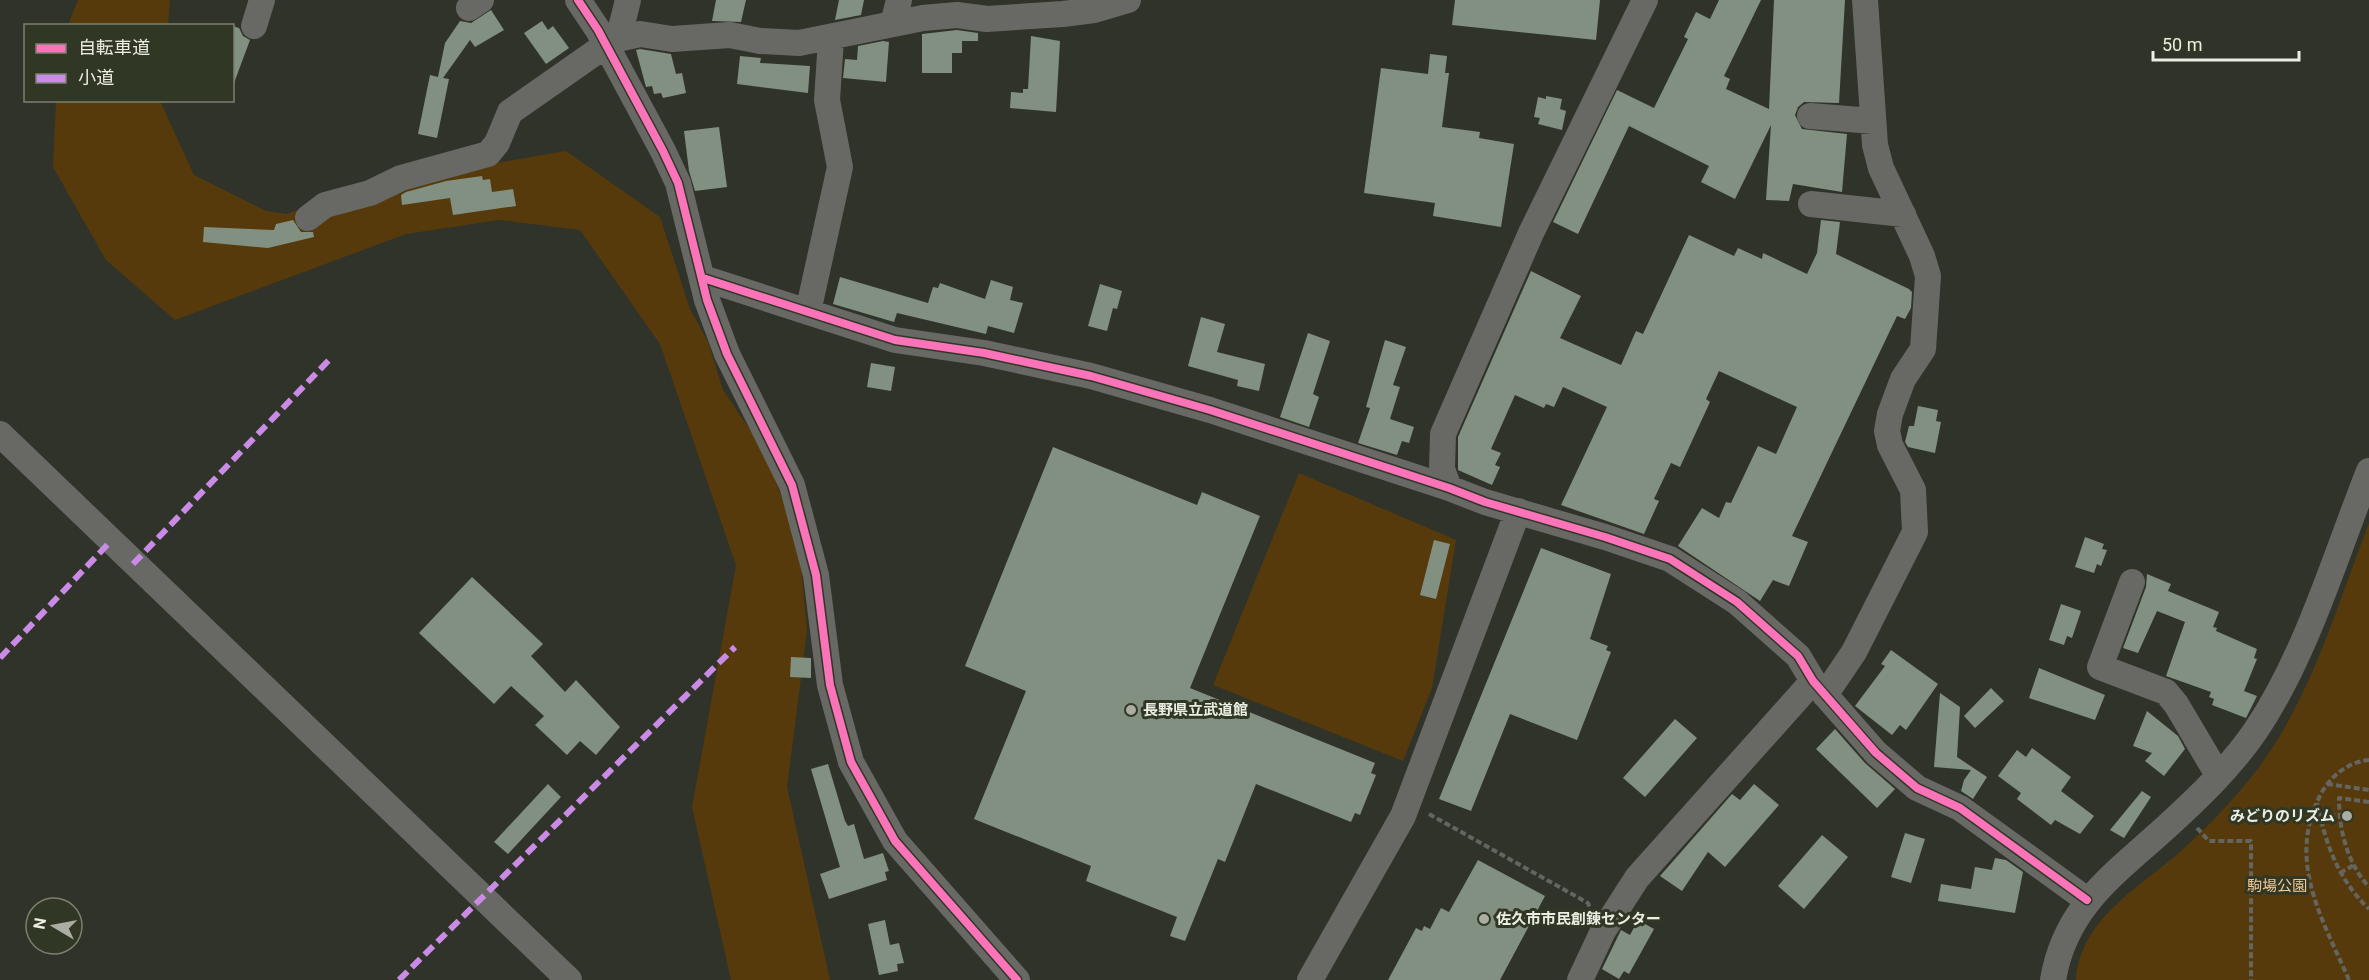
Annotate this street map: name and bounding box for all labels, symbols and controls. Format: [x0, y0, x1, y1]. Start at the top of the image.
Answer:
legend [24, 24, 234, 102]
scale bar [2153, 24, 2298, 62]
text: 50 m [2162, 34, 2202, 55]
text: 自転車道 [78, 37, 150, 58]
text: 小道 [78, 67, 114, 88]
place label: 長野県立武道館 [1143, 701, 1248, 719]
marker: 長野県立武道館 [1124, 703, 1138, 717]
place label: みどりのリズム [2230, 807, 2335, 825]
marker: みどりのリズム [2340, 809, 2354, 823]
park label: 駒場公園 [2247, 877, 2307, 895]
north arrow [24, 896, 84, 956]
place label: 佐久市市民創錬センター [1496, 910, 1661, 928]
marker: 佐久市市民創錬センター [1477, 912, 1491, 926]
text: N [29, 916, 50, 931]

